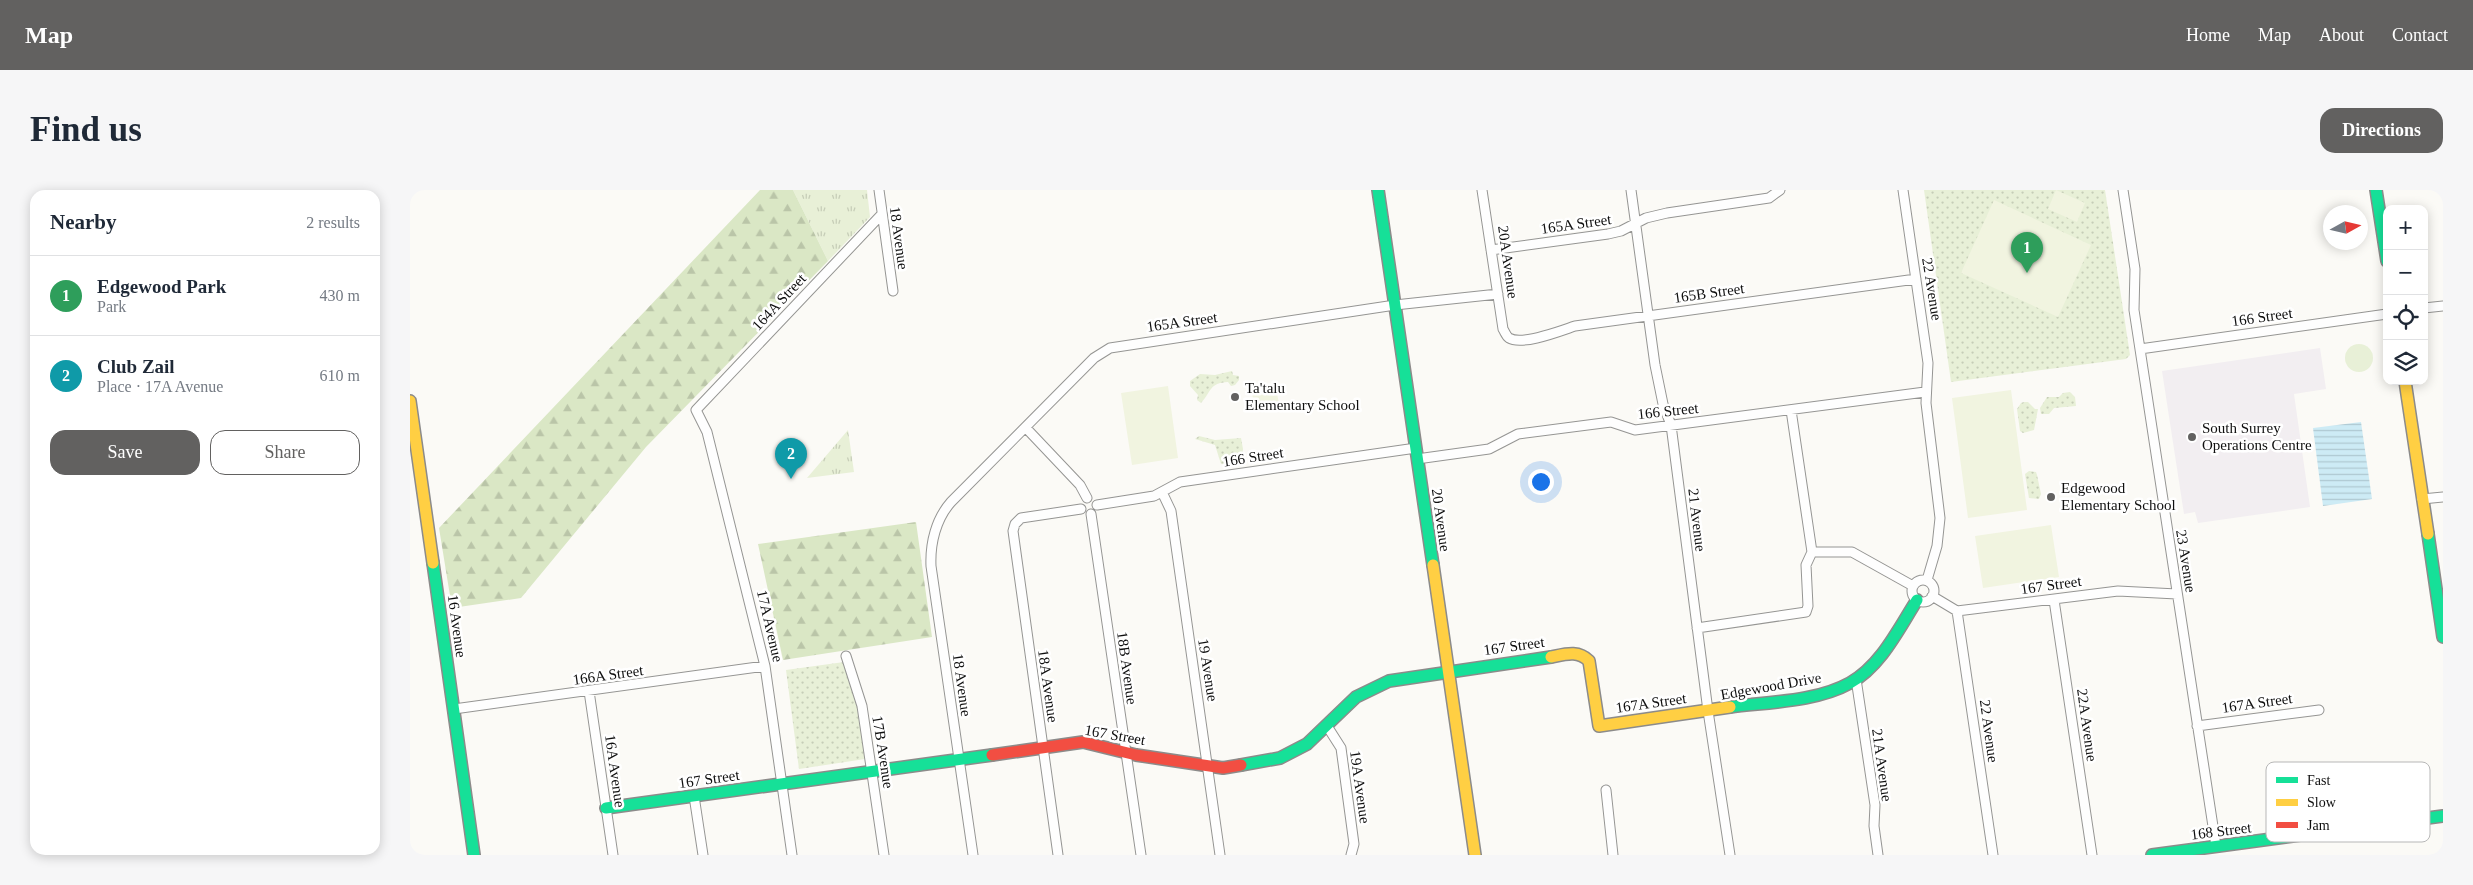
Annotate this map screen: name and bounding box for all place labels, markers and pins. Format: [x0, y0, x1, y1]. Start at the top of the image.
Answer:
pin: 1 [2011, 232, 2043, 273]
place label: Ta'talu Elementary School [1245, 380, 1360, 413]
marker: Ta'talu Elementary School [1229, 391, 1241, 403]
place label: South Surrey Operations Centre [2202, 420, 2312, 453]
marker: South Surrey Operations Centre [2186, 431, 2198, 443]
pin: 2 [775, 438, 807, 479]
place label: Edgewood Elementary School [2061, 480, 2176, 513]
marker: Edgewood Elementary School [2045, 491, 2057, 503]

